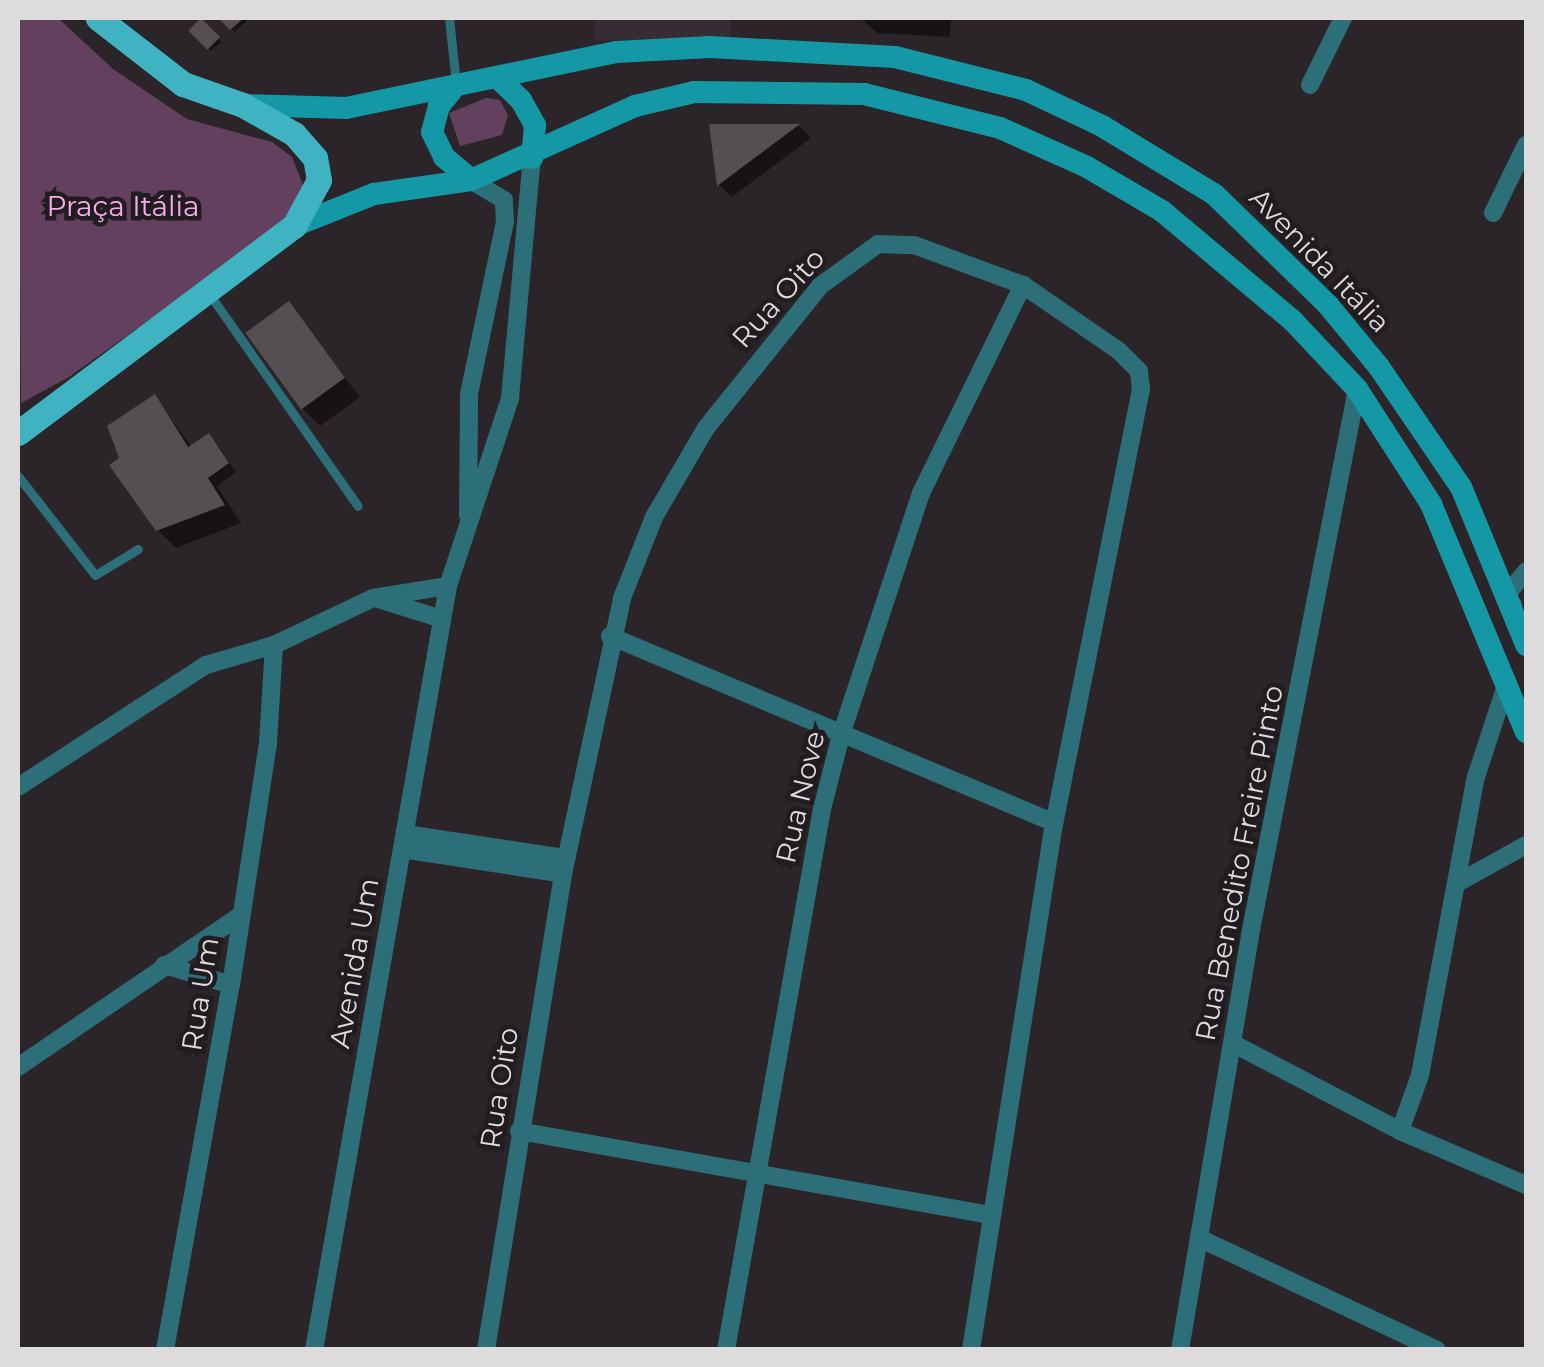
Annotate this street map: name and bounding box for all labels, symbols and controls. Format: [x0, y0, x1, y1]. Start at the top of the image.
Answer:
street label: Avenida Itália [1243, 181, 1397, 339]
park label: Praça Itália [46, 189, 200, 223]
street label: Rua Oito [725, 241, 831, 355]
street label: Rua Benedito Freire Pinto [1188, 682, 1290, 1044]
street label: Rua Nove [769, 728, 831, 866]
street label: Avenida Um [323, 875, 385, 1051]
street label: Rua Um [174, 935, 226, 1053]
street label: Rua Oito [473, 1025, 525, 1151]

